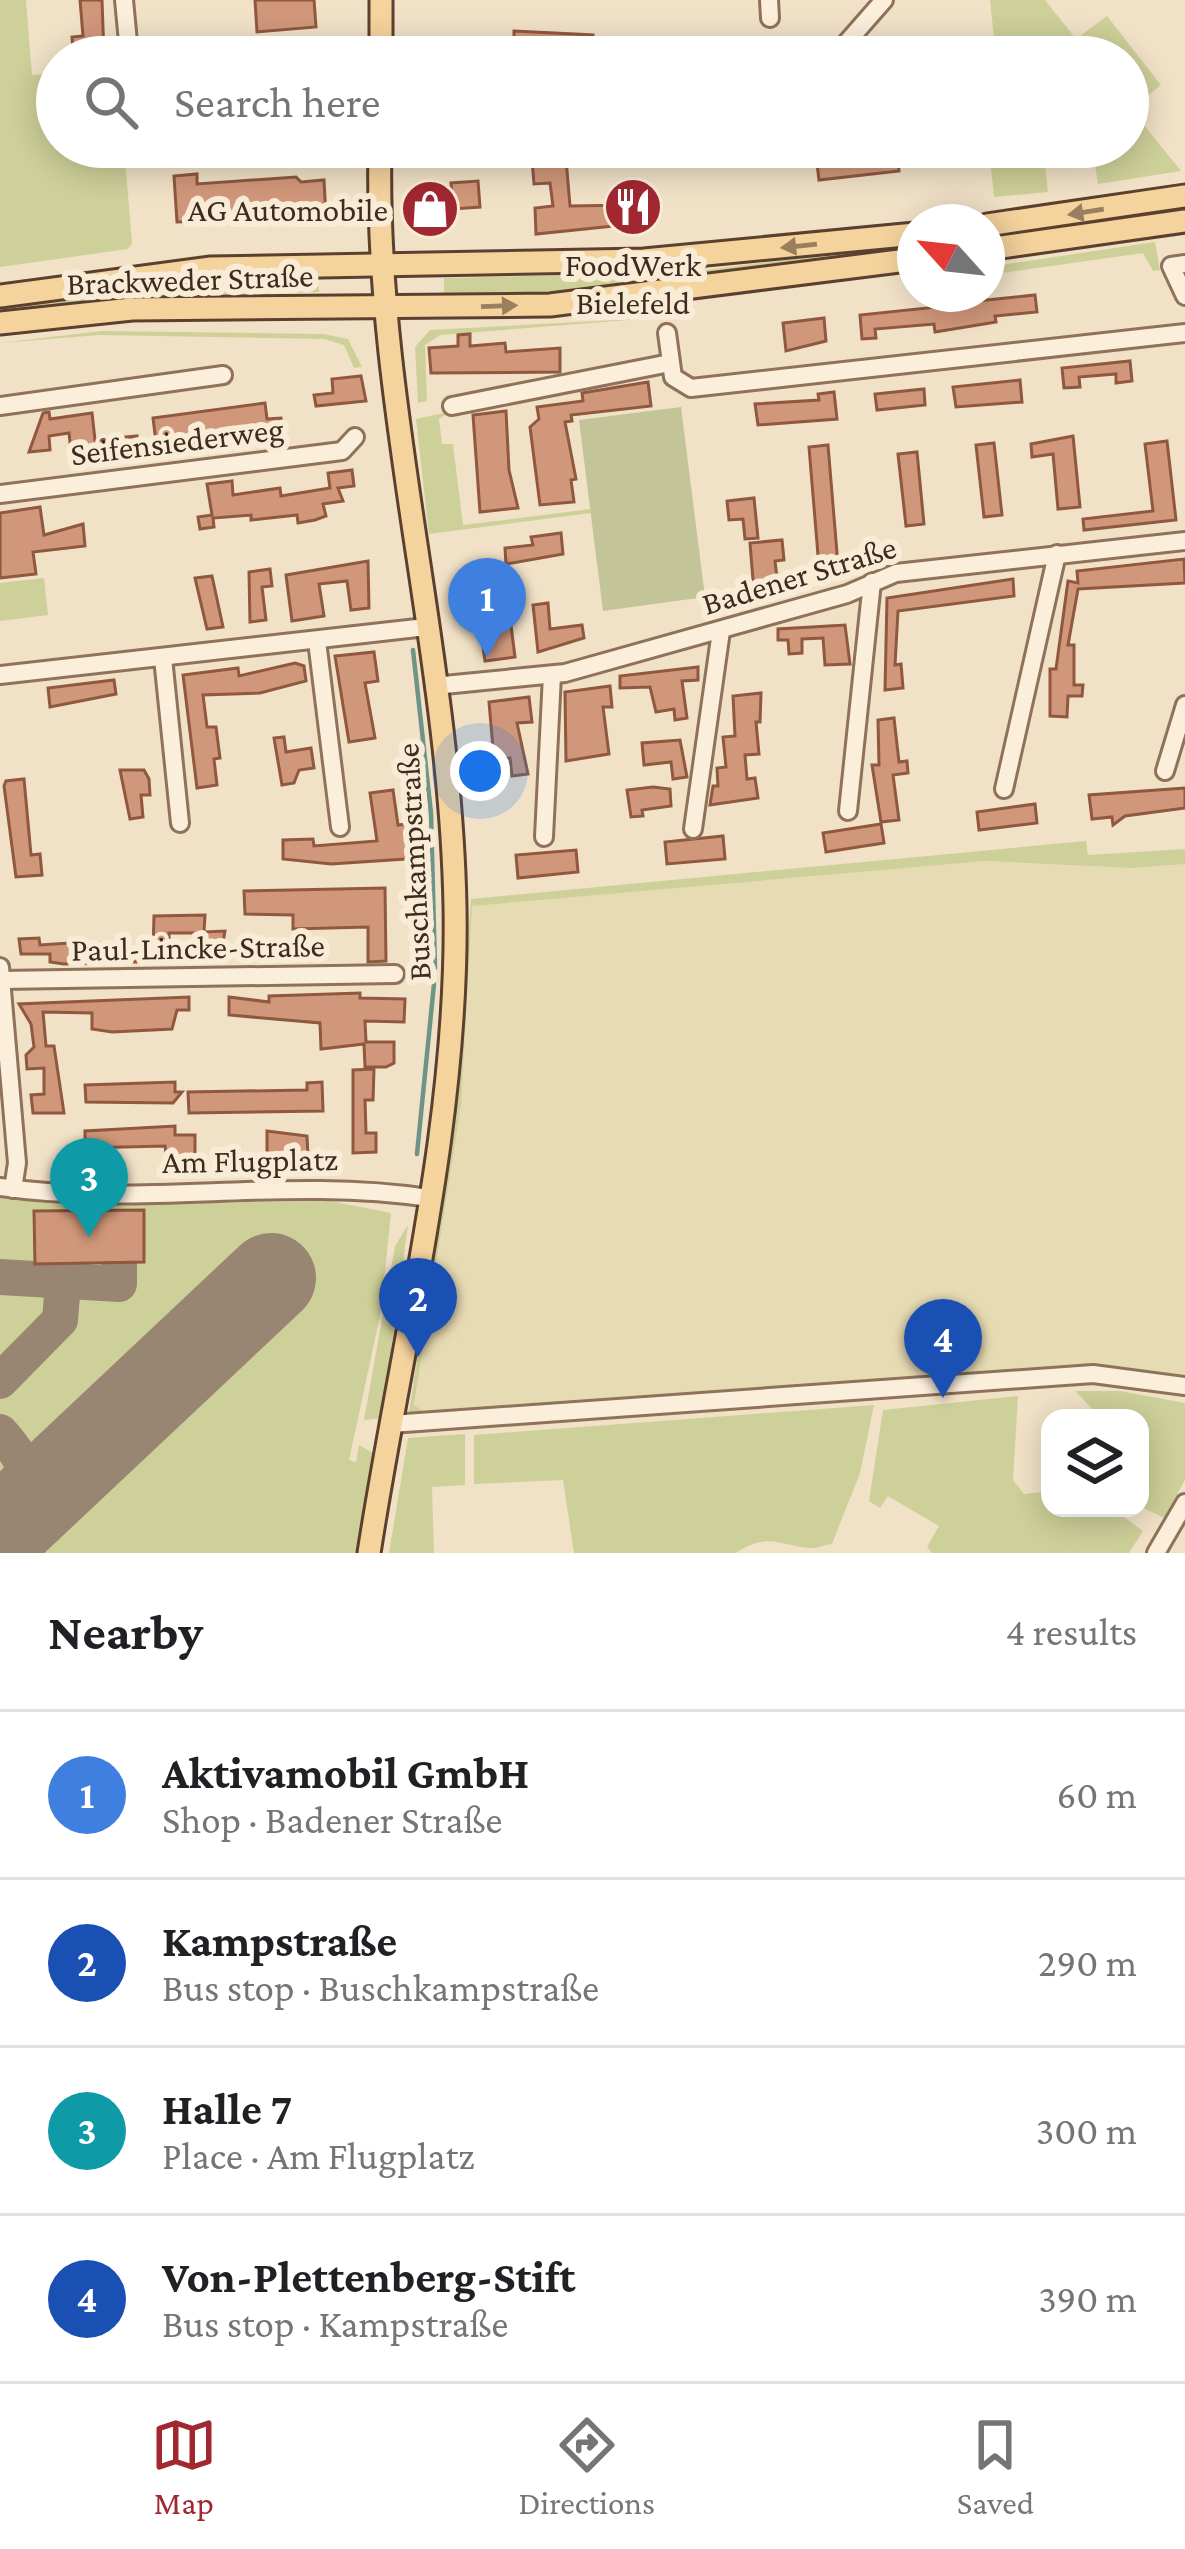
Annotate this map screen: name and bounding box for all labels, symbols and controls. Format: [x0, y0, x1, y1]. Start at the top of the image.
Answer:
search box [36, 36, 1149, 168]
icon: search [78, 69, 144, 135]
text: Search here [174, 77, 381, 127]
restaurant icon: FoodWerk Bielefeld [602, 176, 664, 238]
shop icon: AG Automobile [399, 178, 461, 240]
place label: AG Automobile [188, 191, 388, 228]
one-way arrow [1067, 203, 1104, 222]
north arrow [897, 204, 1005, 312]
one-way arrow [780, 237, 817, 256]
place label: FoodWerk Bielefeld [565, 246, 701, 321]
street label: Brackweder Straße [66, 256, 314, 302]
one-way arrow [481, 296, 519, 315]
street label: Seifensiederweg [68, 410, 286, 472]
street label: Badener Straße [698, 528, 900, 622]
pin: 1 [448, 558, 526, 657]
your location [450, 741, 510, 801]
street label: Buschkampstraße [388, 742, 438, 982]
street label: Paul-Lincke-Straße [71, 926, 325, 968]
pin: 3 [50, 1138, 128, 1237]
street label: Am Flugplatz [162, 1140, 338, 1180]
pin: 2 [379, 1258, 457, 1357]
pin: 4 [904, 1299, 982, 1398]
map controls [1041, 1409, 1149, 1517]
button: layers [1041, 1409, 1149, 1517]
text: Nearby [48, 1603, 203, 1660]
text: 4 results [1006, 1610, 1137, 1653]
text: Aktivamobil GmbH [162, 1748, 529, 1798]
text: 1 [80, 1773, 94, 1816]
text: 60 m [1056, 1773, 1137, 1816]
text: Shop · Badener Straße [162, 1798, 502, 1841]
text: Kampstraße [162, 1916, 397, 1966]
text: 2 [77, 1941, 97, 1984]
text: 290 m [1038, 1941, 1137, 1984]
text: Bus stop · Buschkampstraße [162, 1966, 599, 2009]
text: Halle 7 [162, 2084, 292, 2134]
text: 3 [77, 2109, 97, 2152]
text: 300 m [1036, 2109, 1137, 2152]
text: Place · Am Flugplatz [162, 2134, 475, 2177]
text: Von-Plettenberg-Stift [162, 2252, 576, 2302]
text: 4 [76, 2277, 98, 2320]
text: 390 m [1038, 2277, 1137, 2320]
text: Bus stop · Kampstraße [162, 2302, 508, 2345]
tab: Map [151, 2412, 217, 2521]
tab: Directions [519, 2412, 655, 2521]
tab: Saved [957, 2412, 1034, 2521]

